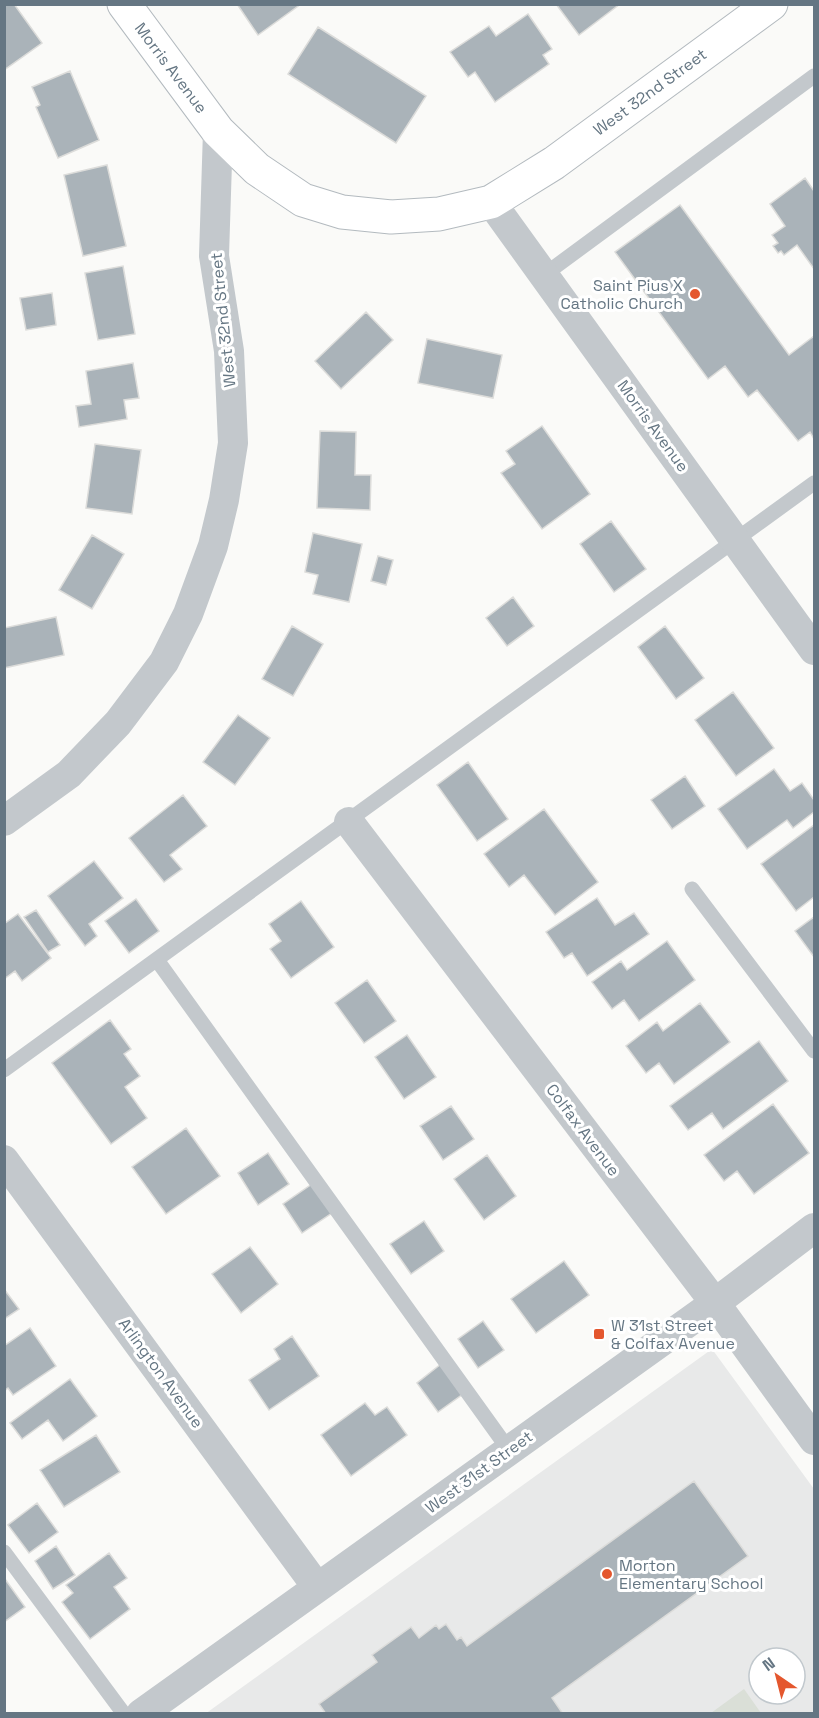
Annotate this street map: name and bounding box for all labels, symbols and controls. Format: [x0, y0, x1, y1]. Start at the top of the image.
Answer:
street label: Morris Avenue [130, 18, 212, 118]
street label: West 32nd Street [589, 44, 711, 140]
street label: West 32nd Street [205, 252, 241, 388]
place label: Saint Pius X Catholic Church [561, 275, 683, 314]
marker: Saint Pius X Catholic Church [688, 287, 702, 301]
street label: Morris Avenue [613, 376, 693, 476]
street label: Colfax Avenue [541, 1080, 625, 1180]
street label: Arlington Avenue [114, 1314, 208, 1432]
place label: W 31st Street & Colfax Avenue [611, 1315, 735, 1354]
marker: W 31st Street & Colfax Avenue [592, 1327, 606, 1341]
street label: West 31st Street [421, 1426, 537, 1518]
place label: Morton Elementary School [619, 1555, 764, 1594]
marker: Morton Elementary School [600, 1567, 614, 1581]
north arrow [747, 1646, 807, 1706]
text: N [758, 1652, 779, 1676]

